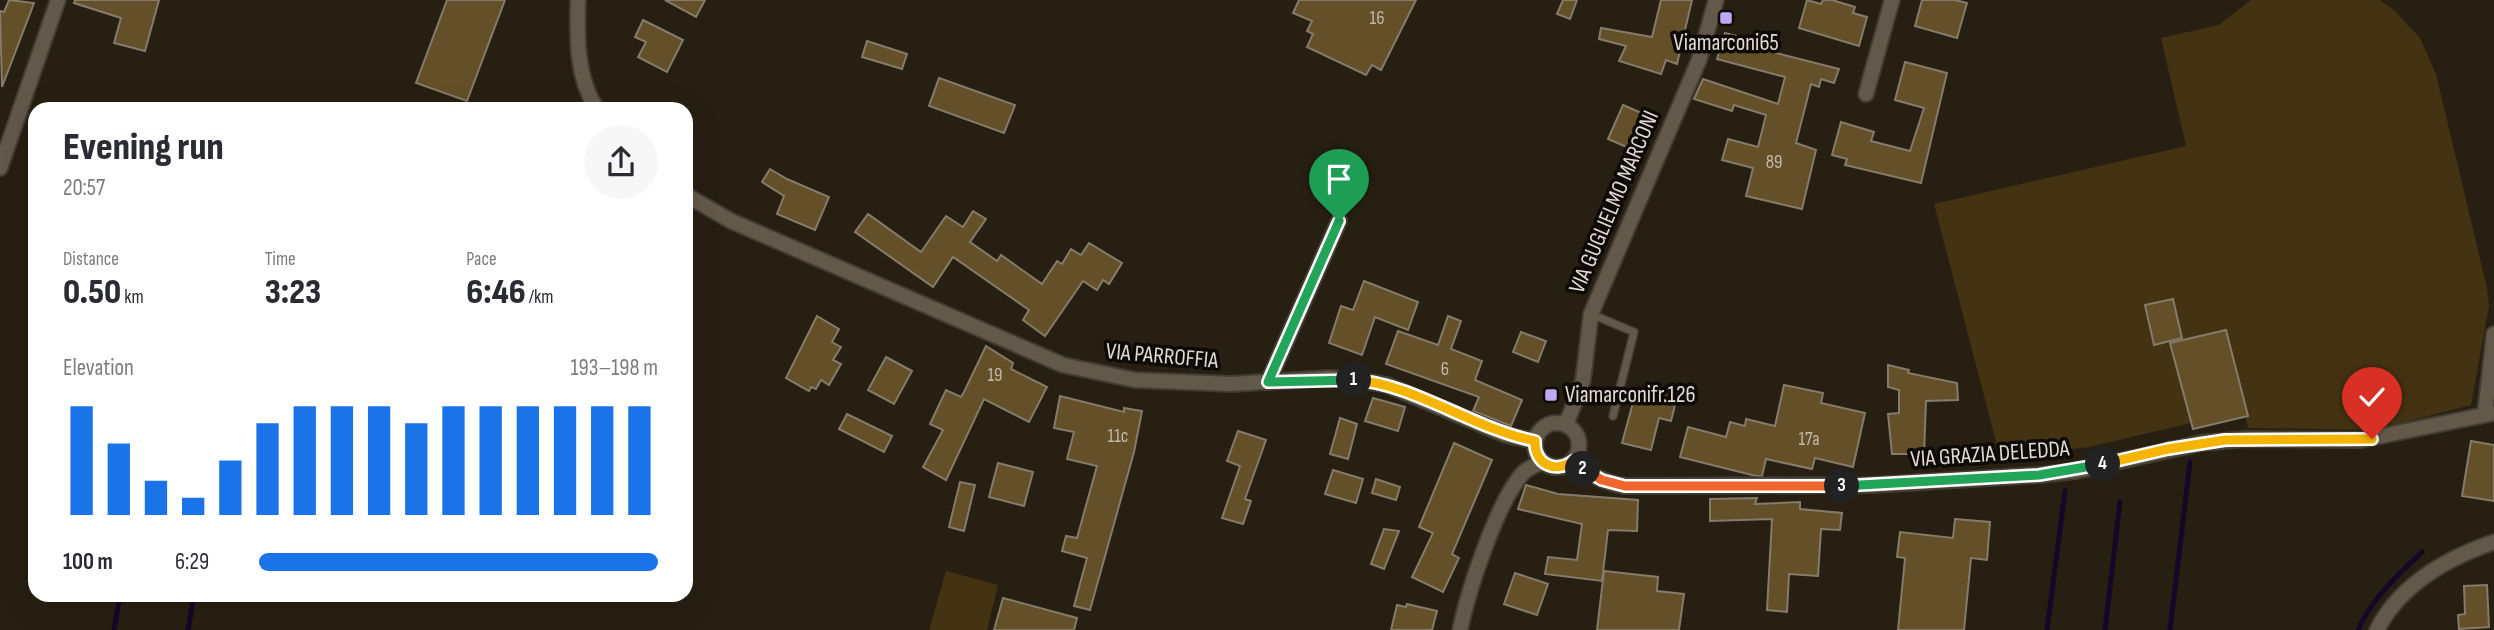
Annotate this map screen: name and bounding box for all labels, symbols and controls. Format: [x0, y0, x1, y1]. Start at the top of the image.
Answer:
house number: 16 [1370, 7, 1384, 30]
marker: Viamarconi65 [1718, 10, 1734, 26]
place label: Viamarconi65 [1673, 29, 1779, 57]
street label: VIA GUGLIELMO MARCONI [1563, 107, 1665, 297]
text: Evening run [63, 125, 224, 170]
button: share [584, 125, 658, 199]
pin [1309, 149, 1369, 221]
house number: 89 [1766, 151, 1782, 174]
icon: arrive [1320, 160, 1358, 198]
text: 20:57 [63, 174, 105, 202]
text: Distance [63, 248, 119, 271]
text: Time [265, 248, 296, 271]
text: Pace [466, 248, 497, 271]
text: 0.50 [63, 271, 121, 314]
text: 3:23 [265, 271, 321, 314]
text: 6:46 [466, 271, 526, 314]
text: km [121, 286, 144, 309]
text: /km [526, 286, 554, 309]
street label: VIA PARROFFIA [1105, 337, 1219, 375]
text: Elevation [63, 354, 134, 382]
text: 193–198 m [571, 354, 658, 382]
house number: 6 [1441, 358, 1449, 381]
pin: 1 [1336, 362, 1372, 398]
house number: 19 [987, 364, 1003, 387]
pin [2342, 367, 2402, 439]
text: 1 [1350, 368, 1357, 391]
icon: check [2353, 378, 2391, 416]
place label: Viamarconifr.126 [1565, 381, 1695, 409]
marker: Viamarconifr.126 [1543, 387, 1559, 403]
house number: 11c [1108, 425, 1128, 448]
house number: 17a [1798, 428, 1820, 451]
street label: VIA GRAZIA DELEDDA [1910, 434, 2071, 474]
pin: 4 [2086, 447, 2120, 482]
pin: 2 [1566, 452, 1600, 486]
text: 4 [2098, 452, 2107, 475]
text: 2 [1578, 457, 1587, 480]
pin: 3 [1825, 468, 1860, 504]
text: 3 [1837, 474, 1846, 497]
text: 100 m [63, 548, 113, 576]
text: 6:29 [175, 548, 209, 576]

